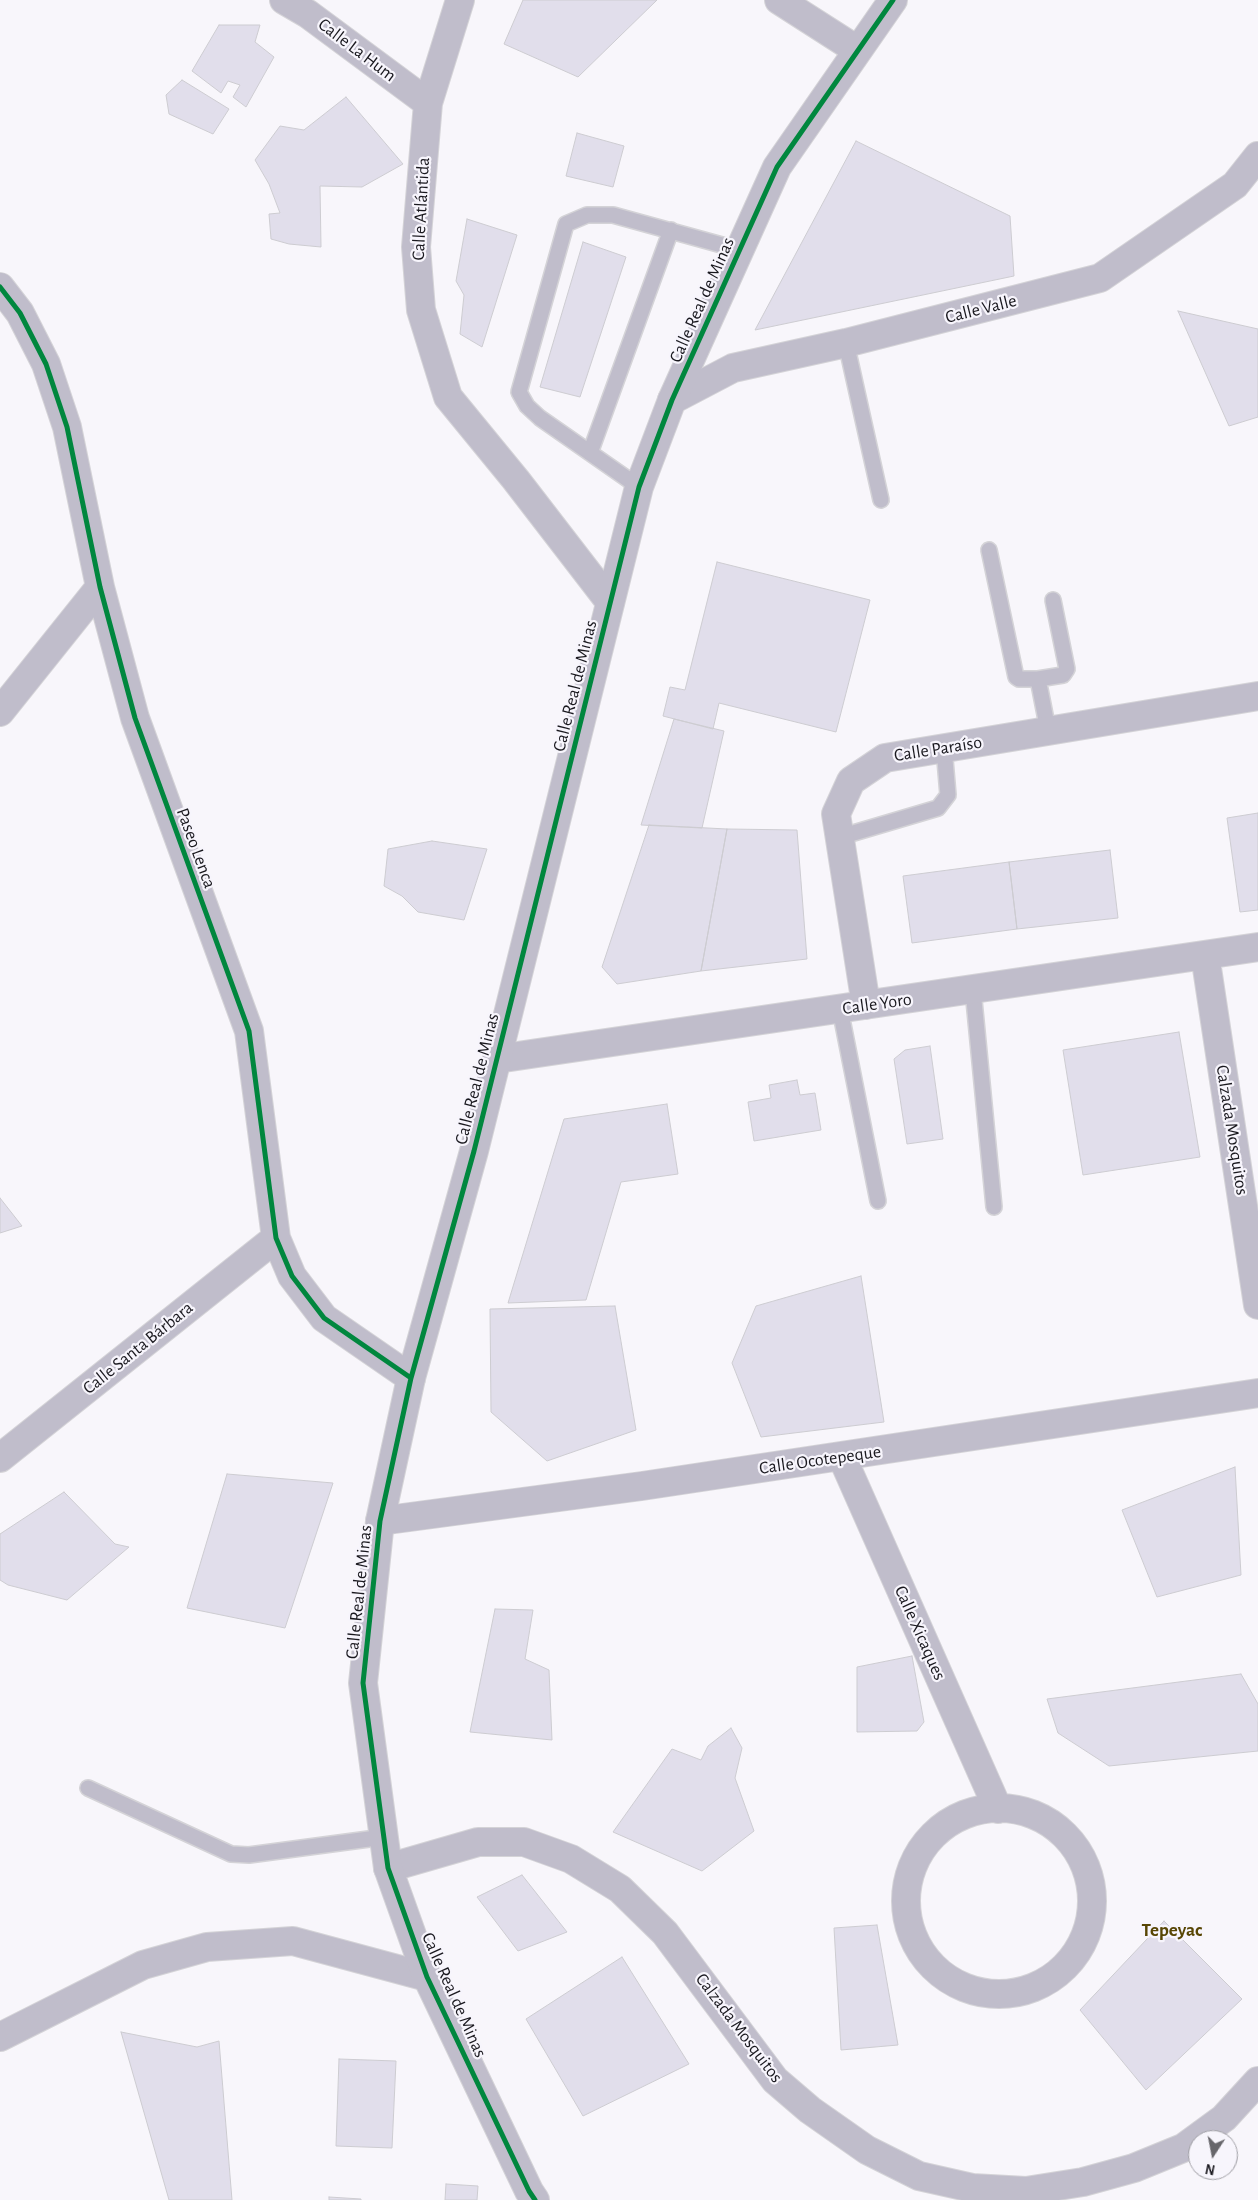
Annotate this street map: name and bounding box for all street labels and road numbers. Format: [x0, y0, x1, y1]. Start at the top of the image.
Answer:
street label: Calle La Hum [314, 14, 400, 86]
street label: Calle Atlántida [408, 157, 434, 261]
street label: Calle Real de Minas [665, 234, 739, 366]
street label: Calle Valle [943, 290, 1019, 328]
street label: Calle Real de Minas [548, 618, 602, 754]
street label: Calle Paraíso [893, 731, 983, 767]
street label: Paseo Lenca [172, 805, 220, 891]
street label: Calle Yoro [841, 988, 913, 1020]
street label: Calle Real de Minas [450, 1011, 504, 1147]
street label: Calzada Mosquitos [1211, 1063, 1253, 1197]
street label: Calle Santa Bárbara [79, 1297, 197, 1399]
street label: Calle Ocotepeque [758, 1441, 882, 1479]
street label: Calle Real de Minas [341, 1524, 377, 1660]
street label: Calle Xicaques [890, 1582, 950, 1684]
street label: Calle Real de Minas [417, 1929, 491, 2061]
street label: Calzada Mosquitos [691, 1969, 787, 2087]

